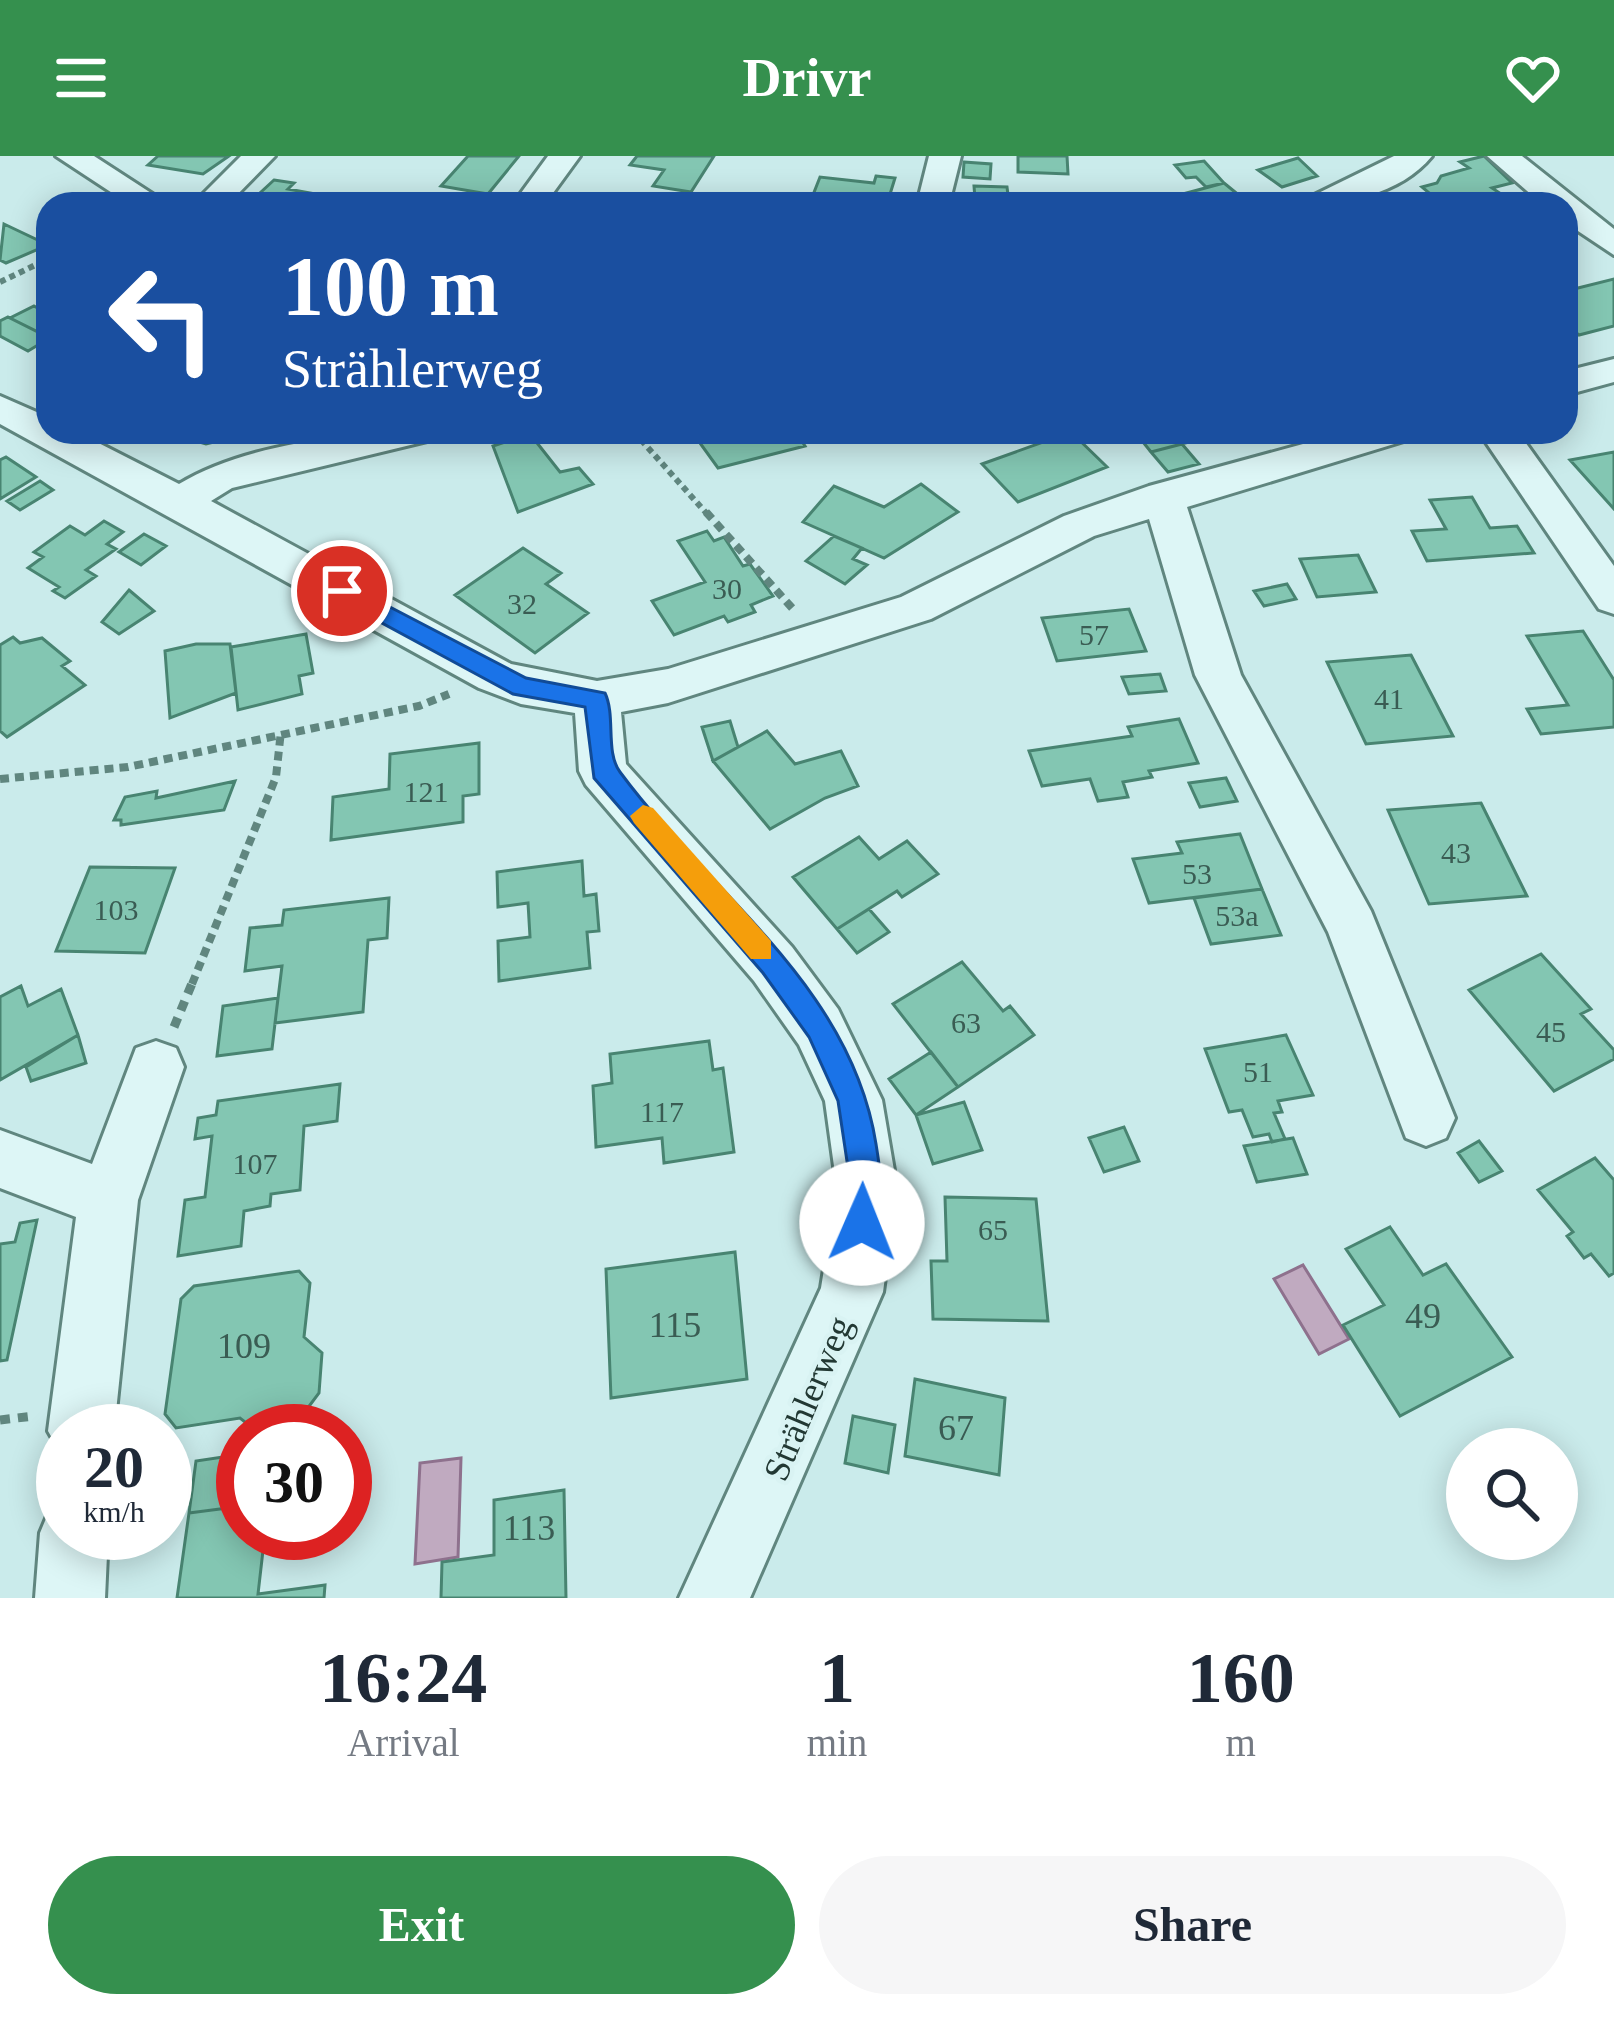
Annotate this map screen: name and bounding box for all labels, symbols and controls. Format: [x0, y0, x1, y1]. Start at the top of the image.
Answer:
icon: menu [48, 45, 114, 111]
icon: heart [1500, 45, 1566, 111]
text: Drivr [743, 48, 871, 108]
icon: left [84, 240, 240, 396]
text: 100 m [282, 240, 499, 333]
text: Strählerweg [282, 339, 543, 399]
pin [291, 540, 393, 642]
icon: arrive [309, 558, 375, 624]
house number: 30 [712, 572, 742, 605]
house number: 32 [507, 587, 537, 620]
house number: 57 [1079, 618, 1109, 651]
house number: 41 [1374, 682, 1404, 715]
house number: 121 [404, 775, 449, 808]
house number: 43 [1441, 836, 1471, 869]
house number: 53 [1182, 857, 1212, 890]
house number: 103 [94, 893, 139, 926]
house number: 53a [1215, 899, 1259, 932]
house number: 63 [951, 1006, 981, 1039]
house number: 45 [1536, 1015, 1566, 1048]
house number: 51 [1243, 1055, 1273, 1088]
house number: 117 [640, 1095, 684, 1128]
house number: 107 [233, 1147, 278, 1180]
position arrow [799, 1160, 925, 1286]
house number: 65 [978, 1213, 1008, 1246]
house number: 49 [1405, 1296, 1441, 1336]
house number: 115 [649, 1305, 701, 1345]
street label: Strählerweg [756, 1311, 860, 1486]
house number: 109 [217, 1326, 271, 1366]
speed limit sign: 30 [216, 1404, 372, 1560]
house number: 67 [938, 1408, 974, 1448]
map controls [1446, 1428, 1578, 1560]
button: search [1446, 1428, 1578, 1560]
text: 20 [84, 1434, 144, 1500]
text: km/h [83, 1495, 145, 1528]
house number: 113 [503, 1508, 555, 1548]
text: 16:24 [319, 1638, 487, 1718]
text: 1 [819, 1638, 855, 1718]
text: 160 [1187, 1638, 1295, 1718]
text: Arrival [347, 1721, 460, 1764]
text: min [807, 1721, 867, 1764]
text: m [1225, 1721, 1256, 1764]
button: Exit [48, 1856, 795, 1994]
button: Share [819, 1856, 1566, 1994]

